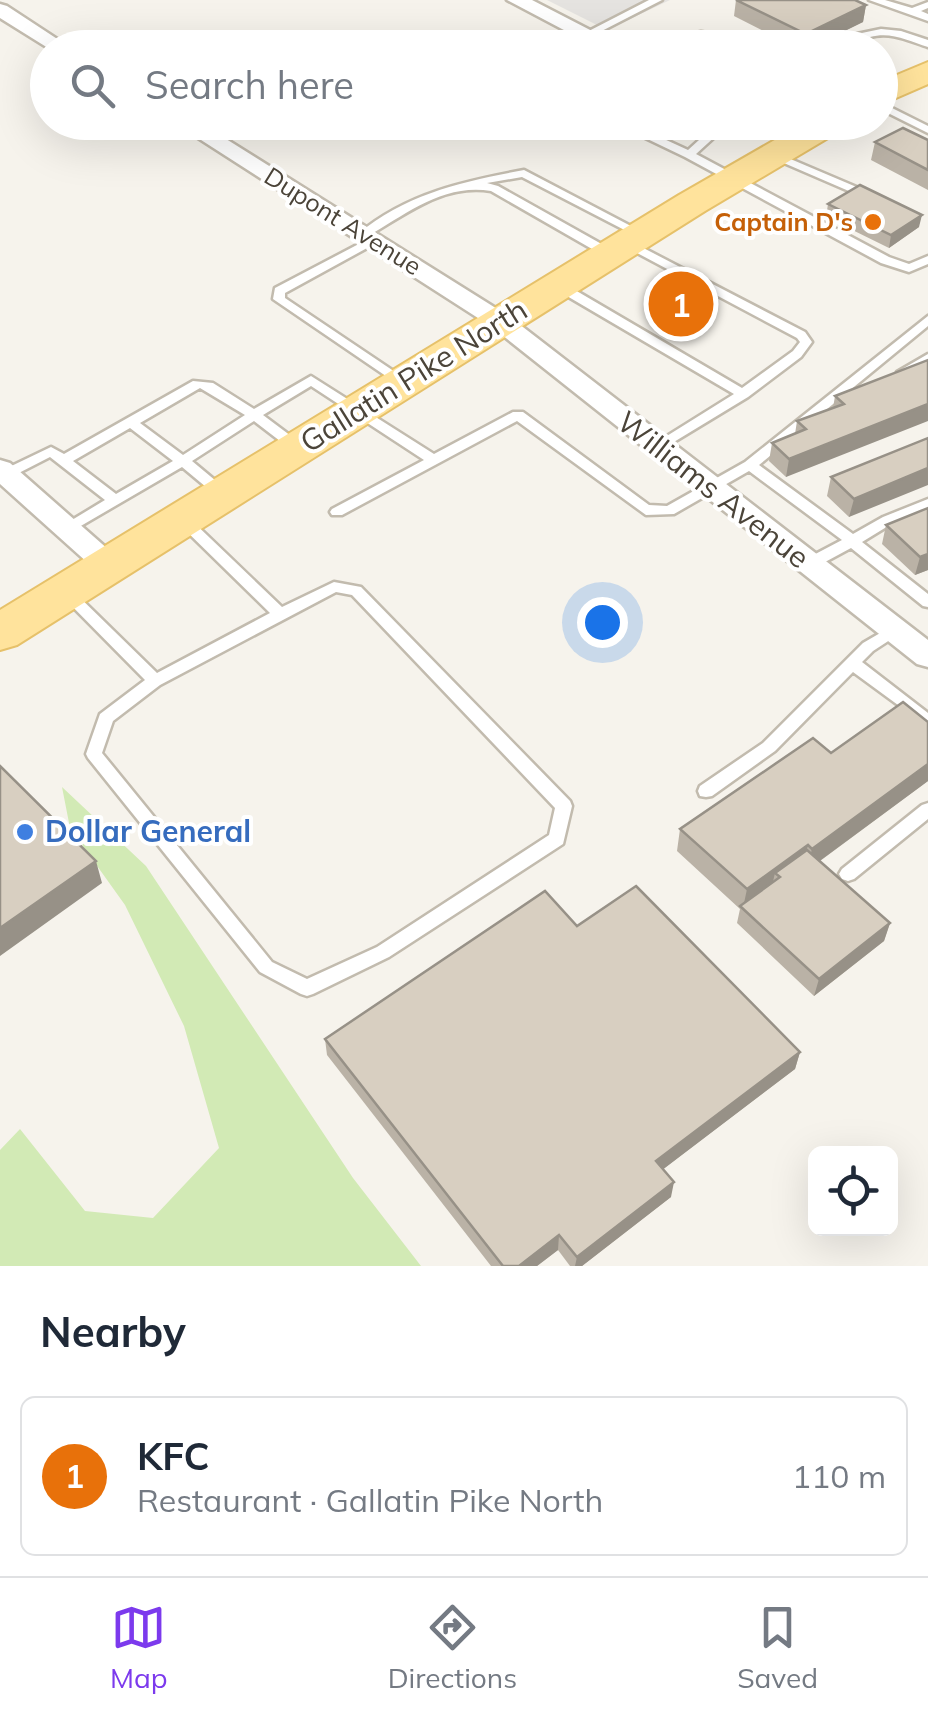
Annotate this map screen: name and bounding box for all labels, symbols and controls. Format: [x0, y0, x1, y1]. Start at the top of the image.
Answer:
search box [30, 30, 898, 140]
icon: search [65, 58, 120, 113]
text: Search here [145, 61, 354, 109]
street label: Dupont Avenue [259, 160, 428, 281]
place label: Captain D's [714, 206, 853, 237]
marker: Captain D's [862, 211, 884, 233]
pin: 1 [648, 266, 714, 342]
street label: Gallatin Pike North [293, 290, 534, 460]
street label: Williams Avenue [610, 402, 817, 576]
your location [577, 597, 628, 648]
place label: Dollar General [45, 812, 251, 850]
marker: Dollar General [14, 821, 36, 843]
map controls [808, 1146, 898, 1236]
button: locate [808, 1146, 898, 1236]
text: Nearby [40, 1305, 186, 1358]
text: KFC [137, 1432, 210, 1480]
text: 1 [65, 1456, 84, 1496]
text: 110 m [792, 1456, 886, 1496]
text: Restaurant · Gallatin Pike North [137, 1480, 603, 1520]
tab: Map [110, 1600, 168, 1695]
tab: Directions [388, 1600, 517, 1695]
tab: Saved [737, 1600, 818, 1695]

